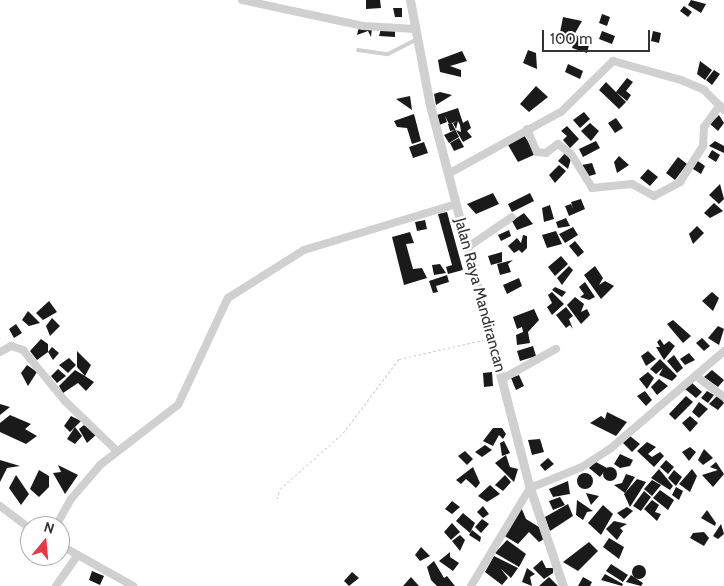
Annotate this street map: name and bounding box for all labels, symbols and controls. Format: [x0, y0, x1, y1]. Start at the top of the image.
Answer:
scale bar [544, 20, 652, 52]
text: 100 m [550, 30, 592, 48]
street label: Jalan Raya Mandirancan [450, 216, 510, 374]
north arrow [20, 516, 70, 566]
text: N [42, 518, 56, 538]

